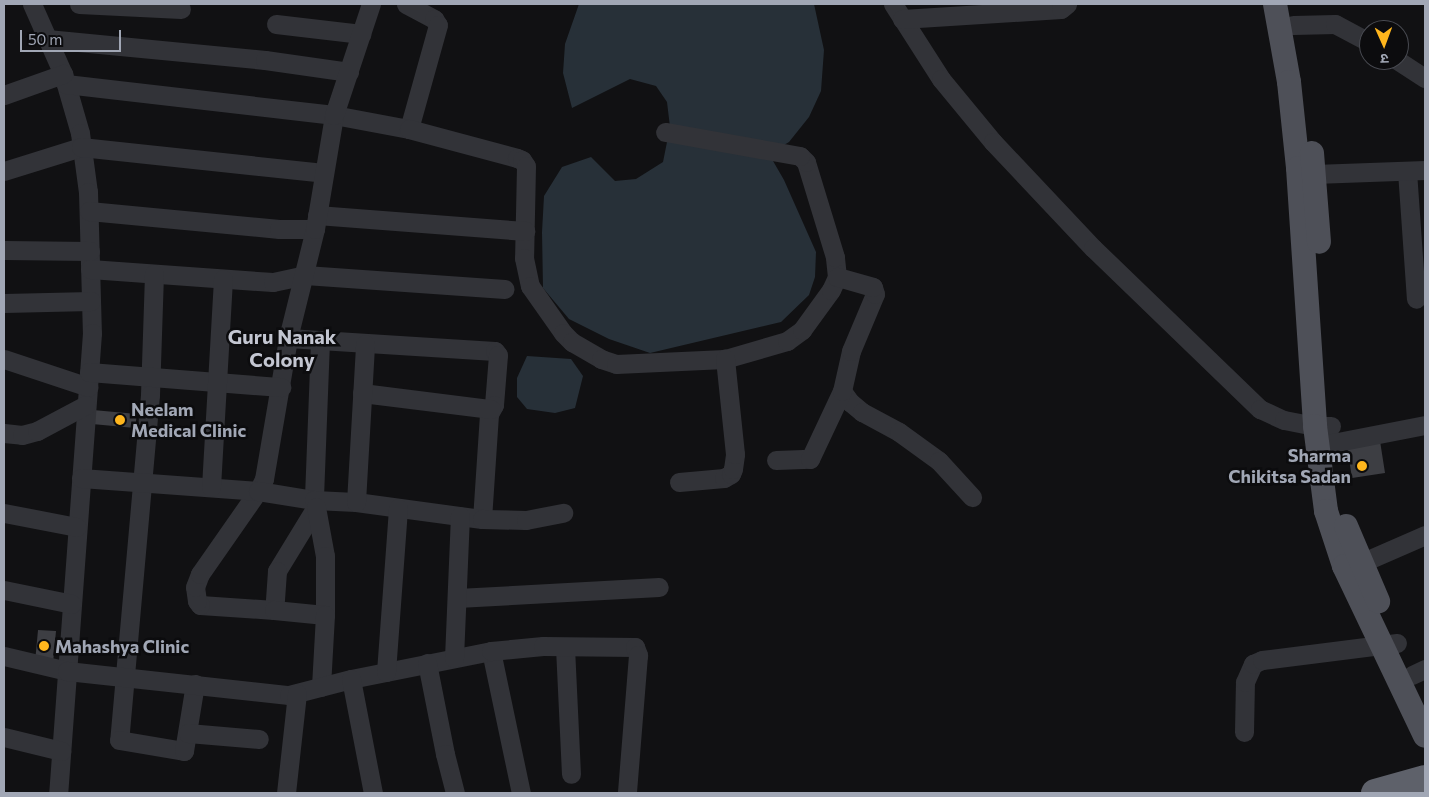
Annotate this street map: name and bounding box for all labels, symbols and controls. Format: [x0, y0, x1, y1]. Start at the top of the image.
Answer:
scale bar [22, 20, 124, 52]
north arrow [1359, 20, 1409, 70]
text: 50 m [28, 30, 62, 48]
text: उ [1380, 51, 1389, 68]
district label: Guru Nanak Colony [228, 324, 336, 371]
place label: Neelam Medical Clinic [131, 399, 246, 442]
marker: Neelam Medical Clinic [113, 413, 127, 427]
place label: Sharma Chikitsa Sadan [1228, 445, 1351, 488]
marker: Sharma Chikitsa Sadan [1355, 459, 1369, 473]
place label: Mahashya Clinic [55, 635, 189, 657]
marker: Mahashya Clinic [37, 639, 51, 653]

